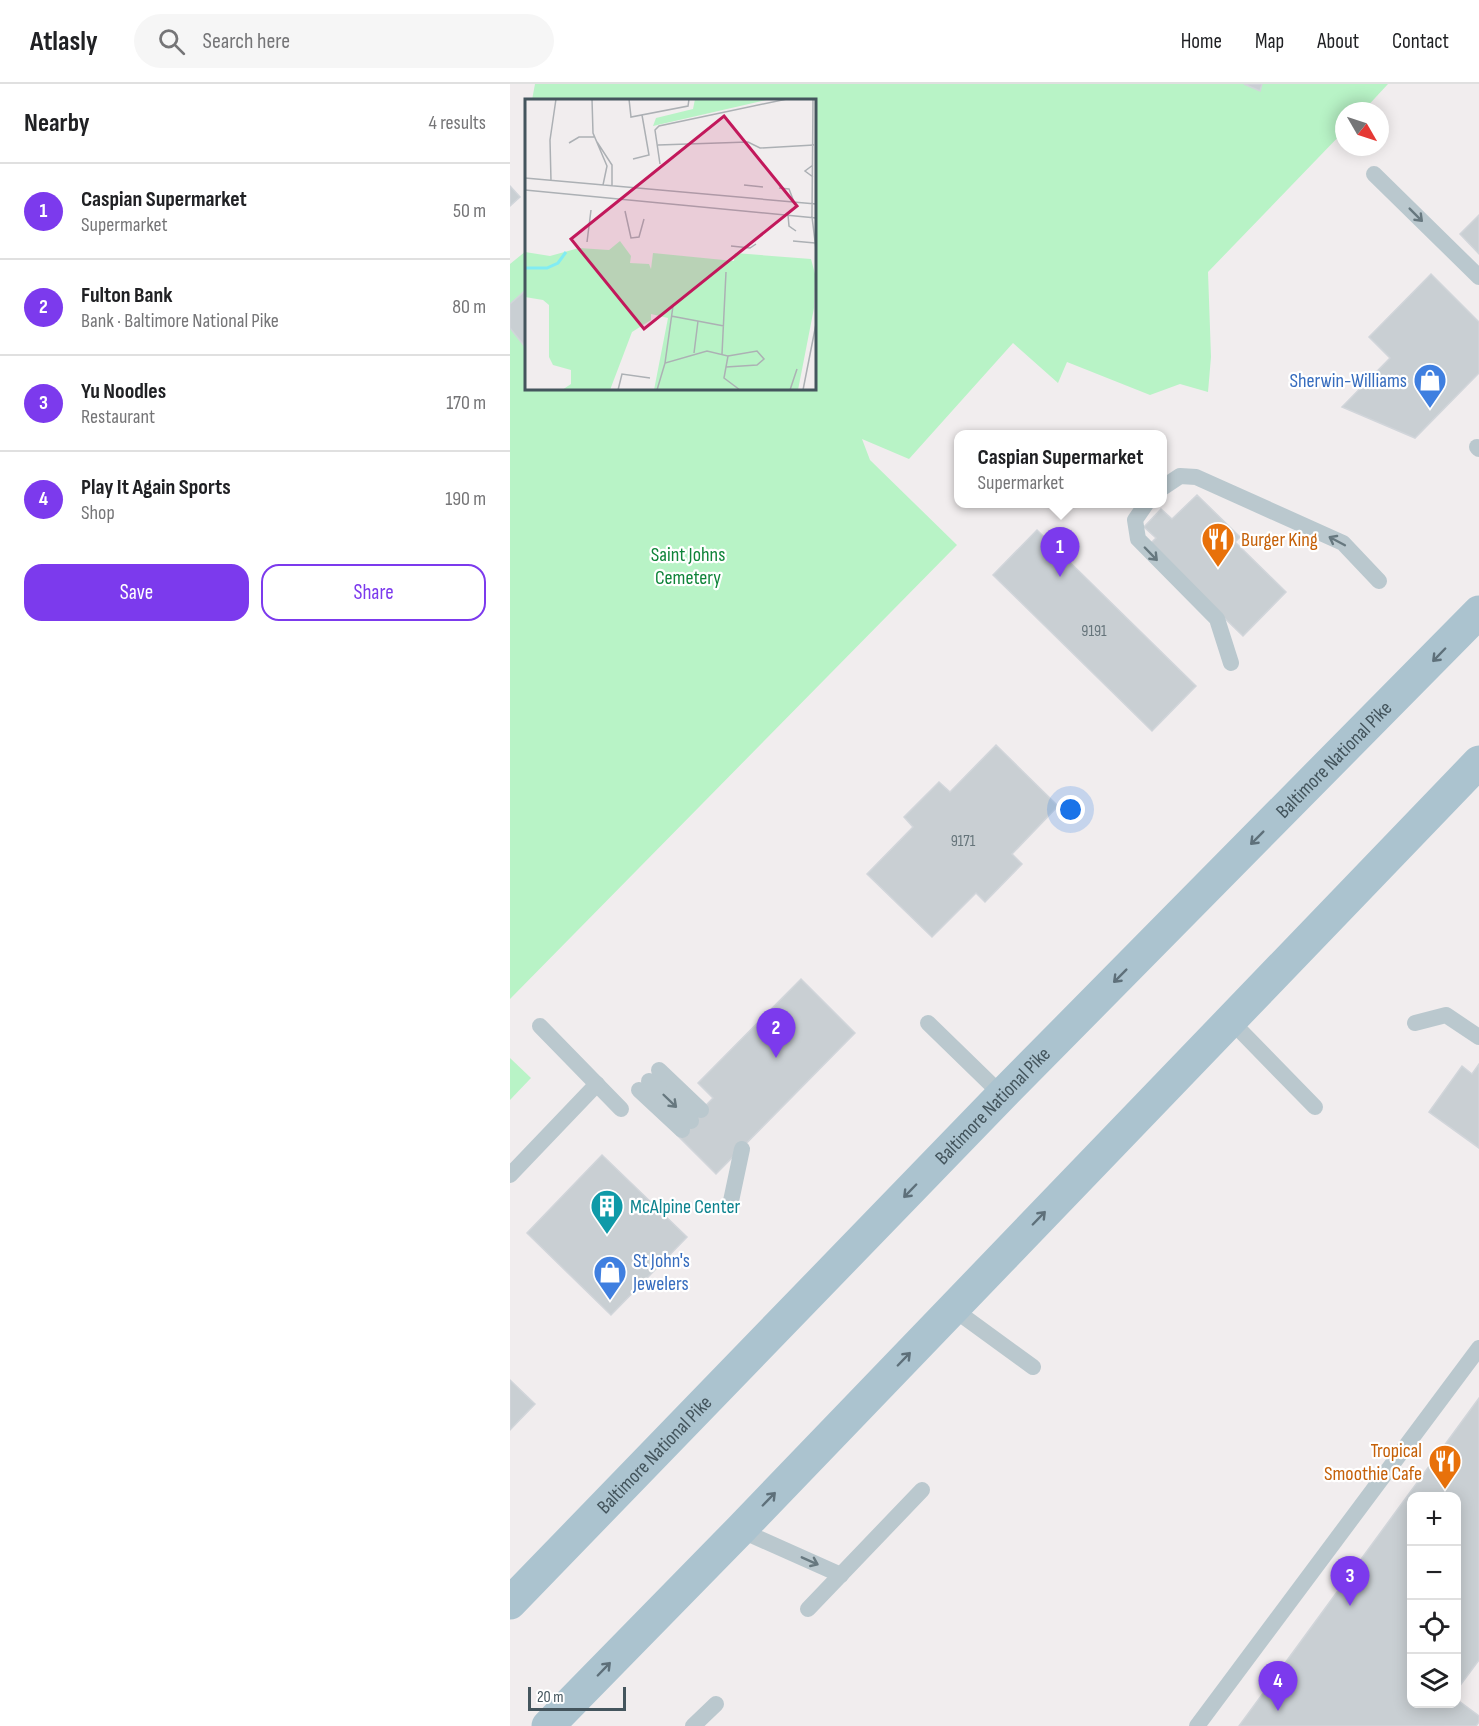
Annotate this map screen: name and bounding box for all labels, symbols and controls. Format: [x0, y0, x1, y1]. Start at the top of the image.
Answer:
search box [134, 14, 554, 68]
text: Atlasly [30, 25, 98, 58]
icon: search [155, 25, 188, 58]
text: Search here [203, 28, 290, 55]
text: Home [1181, 29, 1222, 54]
text: Map [1255, 29, 1284, 54]
text: About [1317, 29, 1359, 54]
text: Contact [1392, 29, 1449, 54]
inset map [525, 99, 816, 390]
north arrow [1335, 102, 1389, 156]
text: Nearby [24, 108, 90, 139]
text: 4 results [429, 111, 486, 135]
text: Caspian Supermarket [81, 186, 247, 213]
text: 1 [40, 199, 47, 223]
text: 50 m [453, 199, 486, 223]
one-way arrow [1409, 207, 1424, 222]
text: Supermarket [81, 213, 168, 237]
text: Fulton Bank [81, 282, 173, 309]
text: 2 [39, 295, 48, 319]
text: 80 m [452, 295, 486, 319]
text: Bank · Baltimore National Pike [81, 309, 279, 333]
shop icon: Sherwin-Williams [1412, 362, 1448, 409]
place label: Sherwin-Williams [1289, 369, 1407, 393]
text: Yu Noodles [81, 378, 166, 405]
text: 3 [39, 391, 48, 415]
text: 170 m [446, 391, 486, 415]
text: Restaurant [81, 405, 155, 429]
popup [954, 430, 1167, 508]
text: Caspian Supermarket [978, 444, 1143, 471]
text: Supermarket [978, 471, 1064, 495]
text: Play It Again Sports [81, 474, 231, 501]
text: 4 [39, 487, 48, 511]
text: 190 m [445, 487, 486, 511]
text: Shop [81, 501, 115, 525]
restaurant icon: Burger King [1200, 521, 1236, 568]
pin: 1 [1040, 528, 1080, 577]
place label: Burger King [1241, 528, 1318, 552]
one-way arrow [1328, 535, 1346, 546]
park label: Saint Johns Cemetery [651, 543, 725, 590]
one-way arrow [1144, 546, 1159, 561]
button: Save [24, 564, 249, 621]
button: Share [261, 564, 486, 621]
house number: 9191 [1081, 622, 1107, 641]
one-way arrow [1431, 647, 1446, 662]
street label: Baltimore National Pike [1271, 696, 1397, 824]
your location [1056, 795, 1085, 824]
one-way arrow [1250, 831, 1265, 846]
house number: 9171 [951, 832, 976, 851]
one-way arrow [1112, 969, 1127, 984]
pin: 2 [756, 1008, 796, 1058]
street label: Baltimore National Pike [930, 1042, 1056, 1170]
one-way arrow [662, 1094, 677, 1108]
one-way arrow [902, 1183, 917, 1198]
building icon: McAlpine Center [589, 1188, 625, 1235]
place label: McAlpine Center [630, 1195, 740, 1219]
one-way arrow [1032, 1211, 1047, 1226]
place label: St John's Jewelers [632, 1249, 690, 1296]
shop icon: St John's Jewelers [592, 1254, 628, 1301]
one-way arrow [897, 1351, 911, 1366]
street label: Baltimore National Pike [592, 1391, 717, 1519]
place label: Tropical Smoothie Cafe [1324, 1439, 1422, 1486]
restaurant icon: Tropical Smoothie Cafe [1427, 1443, 1463, 1490]
one-way arrow [762, 1492, 776, 1507]
map controls [1407, 1492, 1461, 1708]
button: + [1407, 1492, 1461, 1546]
button: − [1407, 1546, 1461, 1600]
one-way arrow [800, 1556, 818, 1567]
pin: 3 [1330, 1556, 1370, 1606]
button: locate [1407, 1600, 1461, 1654]
button: layers [1407, 1654, 1461, 1708]
one-way arrow [596, 1662, 611, 1677]
pin: 4 [1258, 1662, 1298, 1711]
scale bar [528, 1684, 626, 1712]
text: 20 m [537, 1688, 564, 1707]

